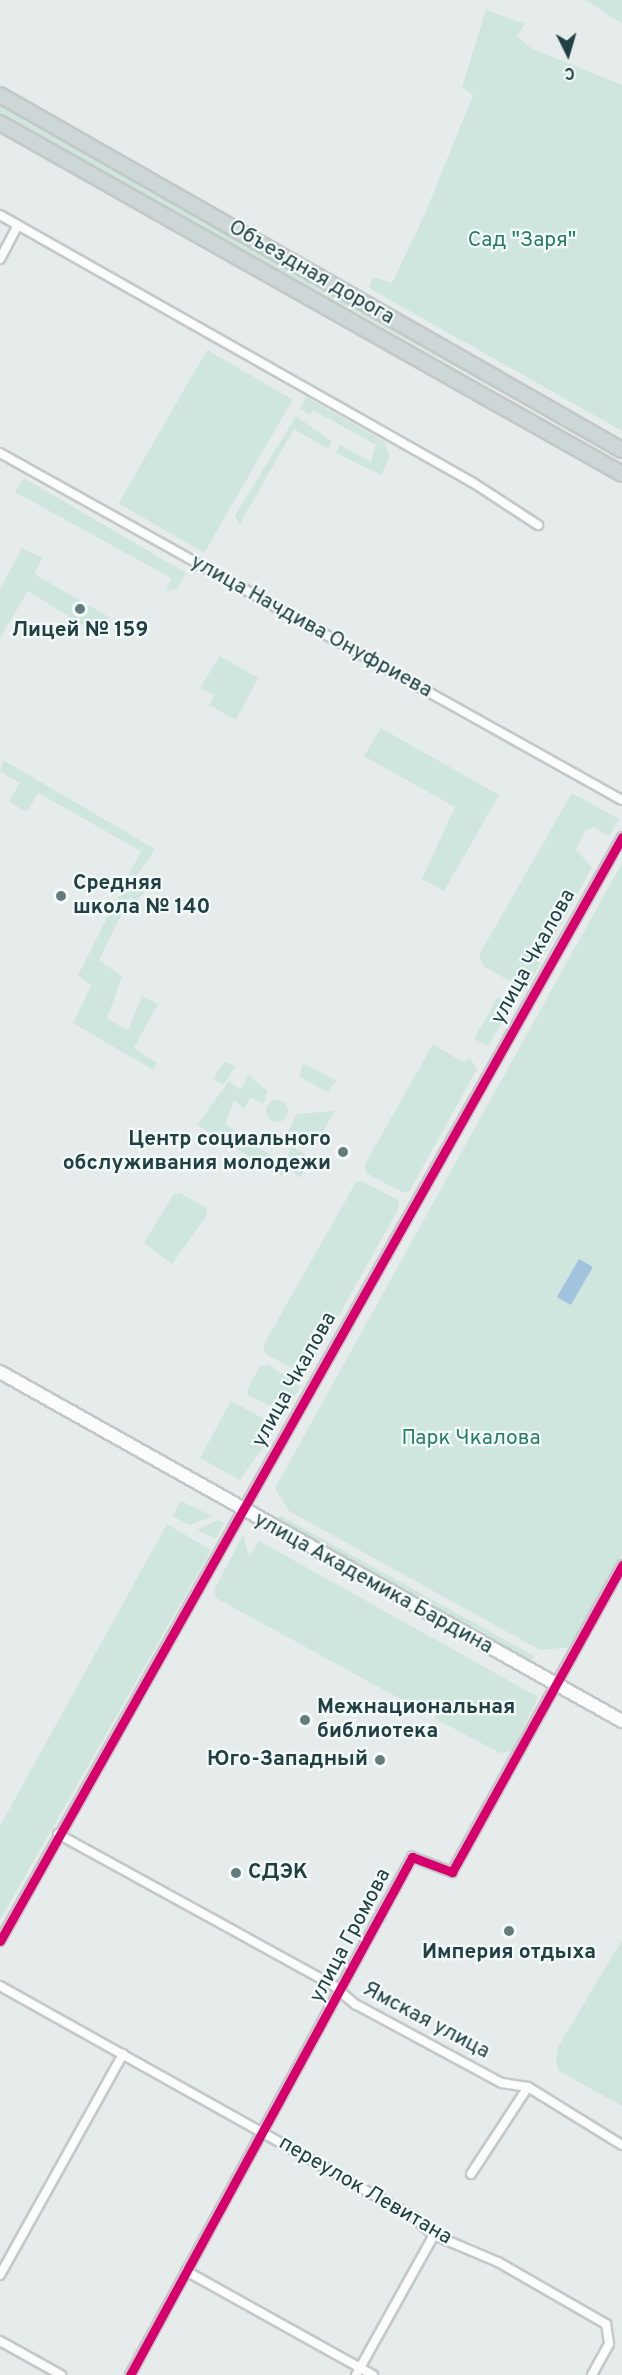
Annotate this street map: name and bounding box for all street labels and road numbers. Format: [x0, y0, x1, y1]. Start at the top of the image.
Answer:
street label: Объездная дорога [224, 215, 398, 331]
street label: улица Начдива Онуфриева [186, 550, 436, 704]
street label: улица Чкалова [486, 885, 582, 1029]
street label: улица Чкалова [247, 1308, 343, 1452]
street label: улица Академика Бардина [249, 1508, 497, 1660]
street label: улица Громова [305, 1865, 397, 2007]
street label: Ямская улица [358, 1977, 494, 2065]
street label: переулок Левитана [274, 2131, 456, 2251]

